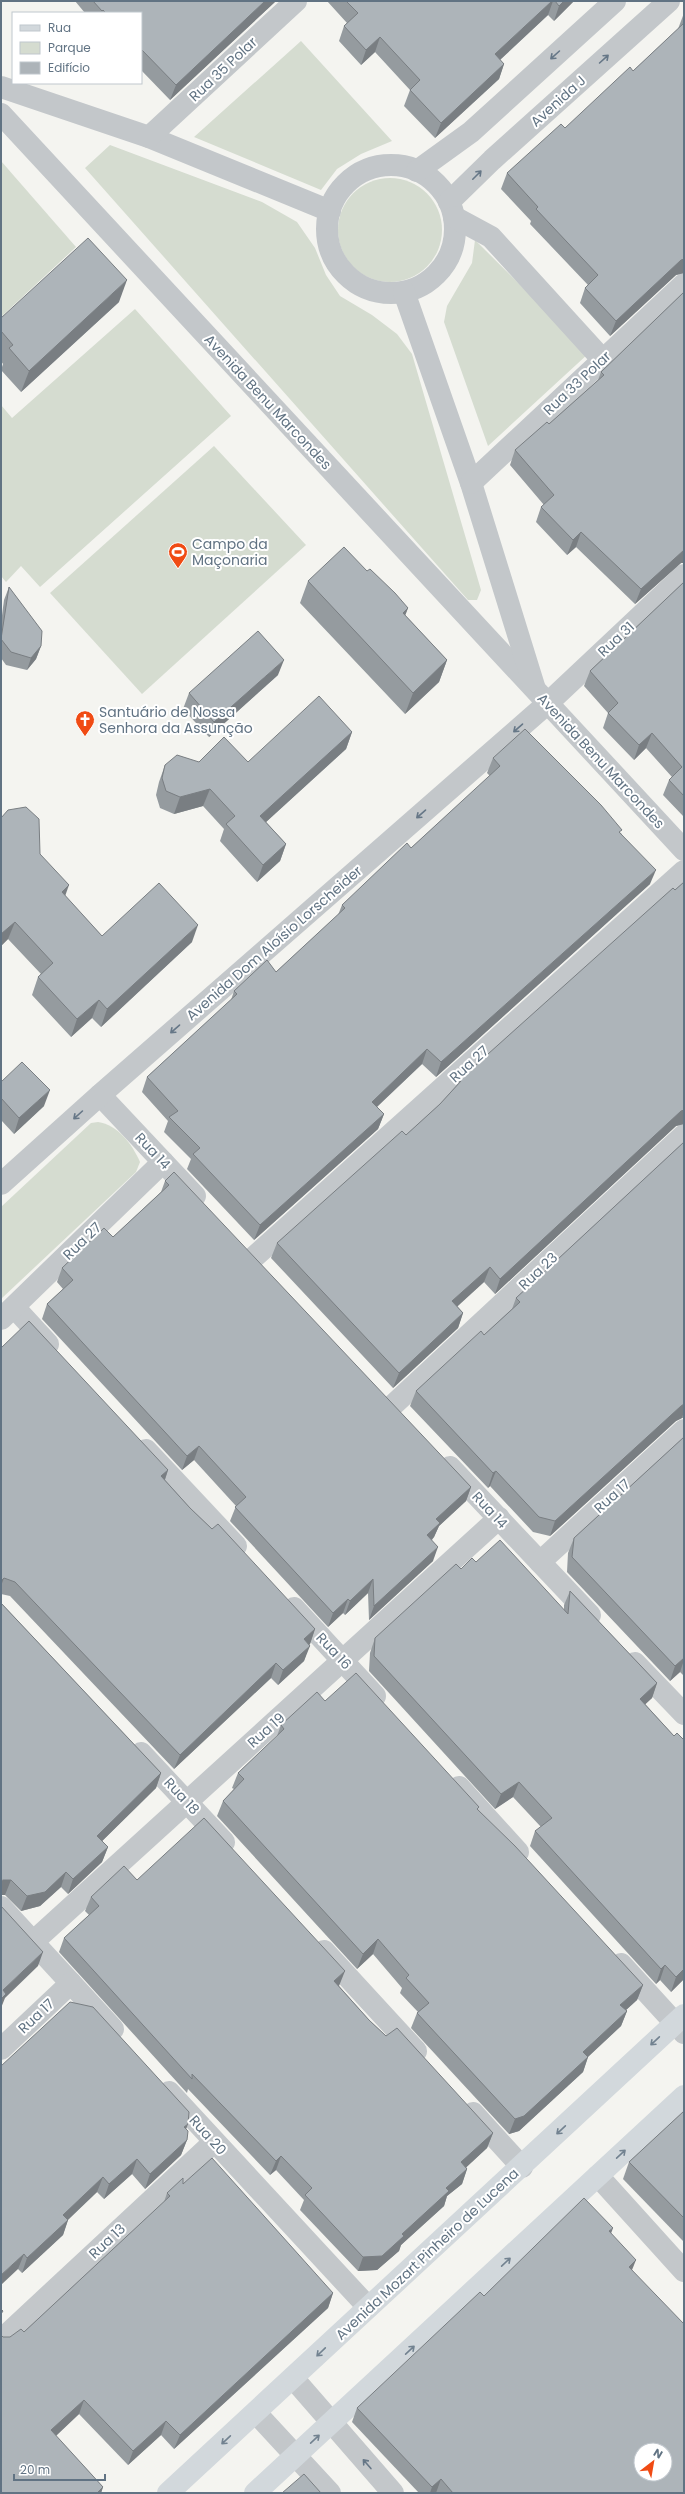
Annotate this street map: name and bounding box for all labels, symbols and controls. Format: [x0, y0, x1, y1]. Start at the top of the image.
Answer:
legend [12, 12, 142, 84]
text: Rua [48, 19, 71, 36]
street label: Rua 35 Polar [184, 32, 262, 106]
text: Parque [48, 39, 91, 56]
one-way arrow [550, 51, 560, 60]
one-way arrow [599, 55, 609, 64]
text: Edifício [48, 59, 90, 76]
street label: Avenida J [526, 71, 590, 131]
one-way arrow [472, 170, 482, 180]
street label: Avenida Benu Marcondes [200, 330, 336, 474]
street label: Rua 33 Polar [539, 346, 615, 420]
place label: Campo da Maçonaria [192, 534, 268, 570]
sports icon: Campo da Maçonaria [167, 541, 189, 569]
street label: Rua 31 [593, 617, 639, 661]
street label: Avenida Benu Marcondes [533, 689, 669, 833]
place label: Santuário de Nossa Senhora da Assunção [99, 702, 253, 738]
church icon: Santuário de Nossa Senhora da Assunção [74, 709, 96, 737]
one-way arrow [513, 724, 524, 733]
one-way arrow [416, 809, 426, 818]
street label: Avenida Dom Aloísio Lorscheider [182, 861, 366, 1025]
one-way arrow [170, 1024, 181, 1033]
street label: Rua 27 [445, 1041, 493, 1087]
one-way arrow [73, 1110, 83, 1119]
street label: Rua 14 [131, 1128, 175, 1174]
street label: Rua 27 [58, 1217, 106, 1264]
street label: Rua 23 [514, 1248, 562, 1294]
street label: Rua 17 [589, 1474, 635, 1518]
street label: Rua 14 [468, 1487, 512, 1533]
street label: Rua 16 [312, 1628, 356, 1674]
street label: Rua 19 [243, 1708, 289, 1752]
street label: Rua 18 [160, 1773, 204, 1819]
street label: Rua 17 [14, 1994, 59, 2038]
one-way arrow [650, 2036, 660, 2046]
street label: Rua 20 [185, 2111, 231, 2159]
one-way arrow [556, 2125, 566, 2134]
one-way arrow [616, 2150, 626, 2159]
street label: Avenida Mozart Pinheiro de Lucena [331, 2163, 523, 2345]
street label: Rua 13 [84, 2219, 130, 2263]
one-way arrow [501, 2257, 511, 2266]
one-way arrow [405, 2346, 415, 2355]
one-way arrow [316, 2347, 326, 2356]
one-way arrow [310, 2434, 320, 2443]
one-way arrow [221, 2435, 231, 2445]
north arrow [633, 2442, 673, 2482]
text: N [650, 2444, 666, 2462]
scale bar [14, 2456, 105, 2482]
one-way arrow [363, 2459, 372, 2469]
text: 20 m [20, 2461, 50, 2478]

